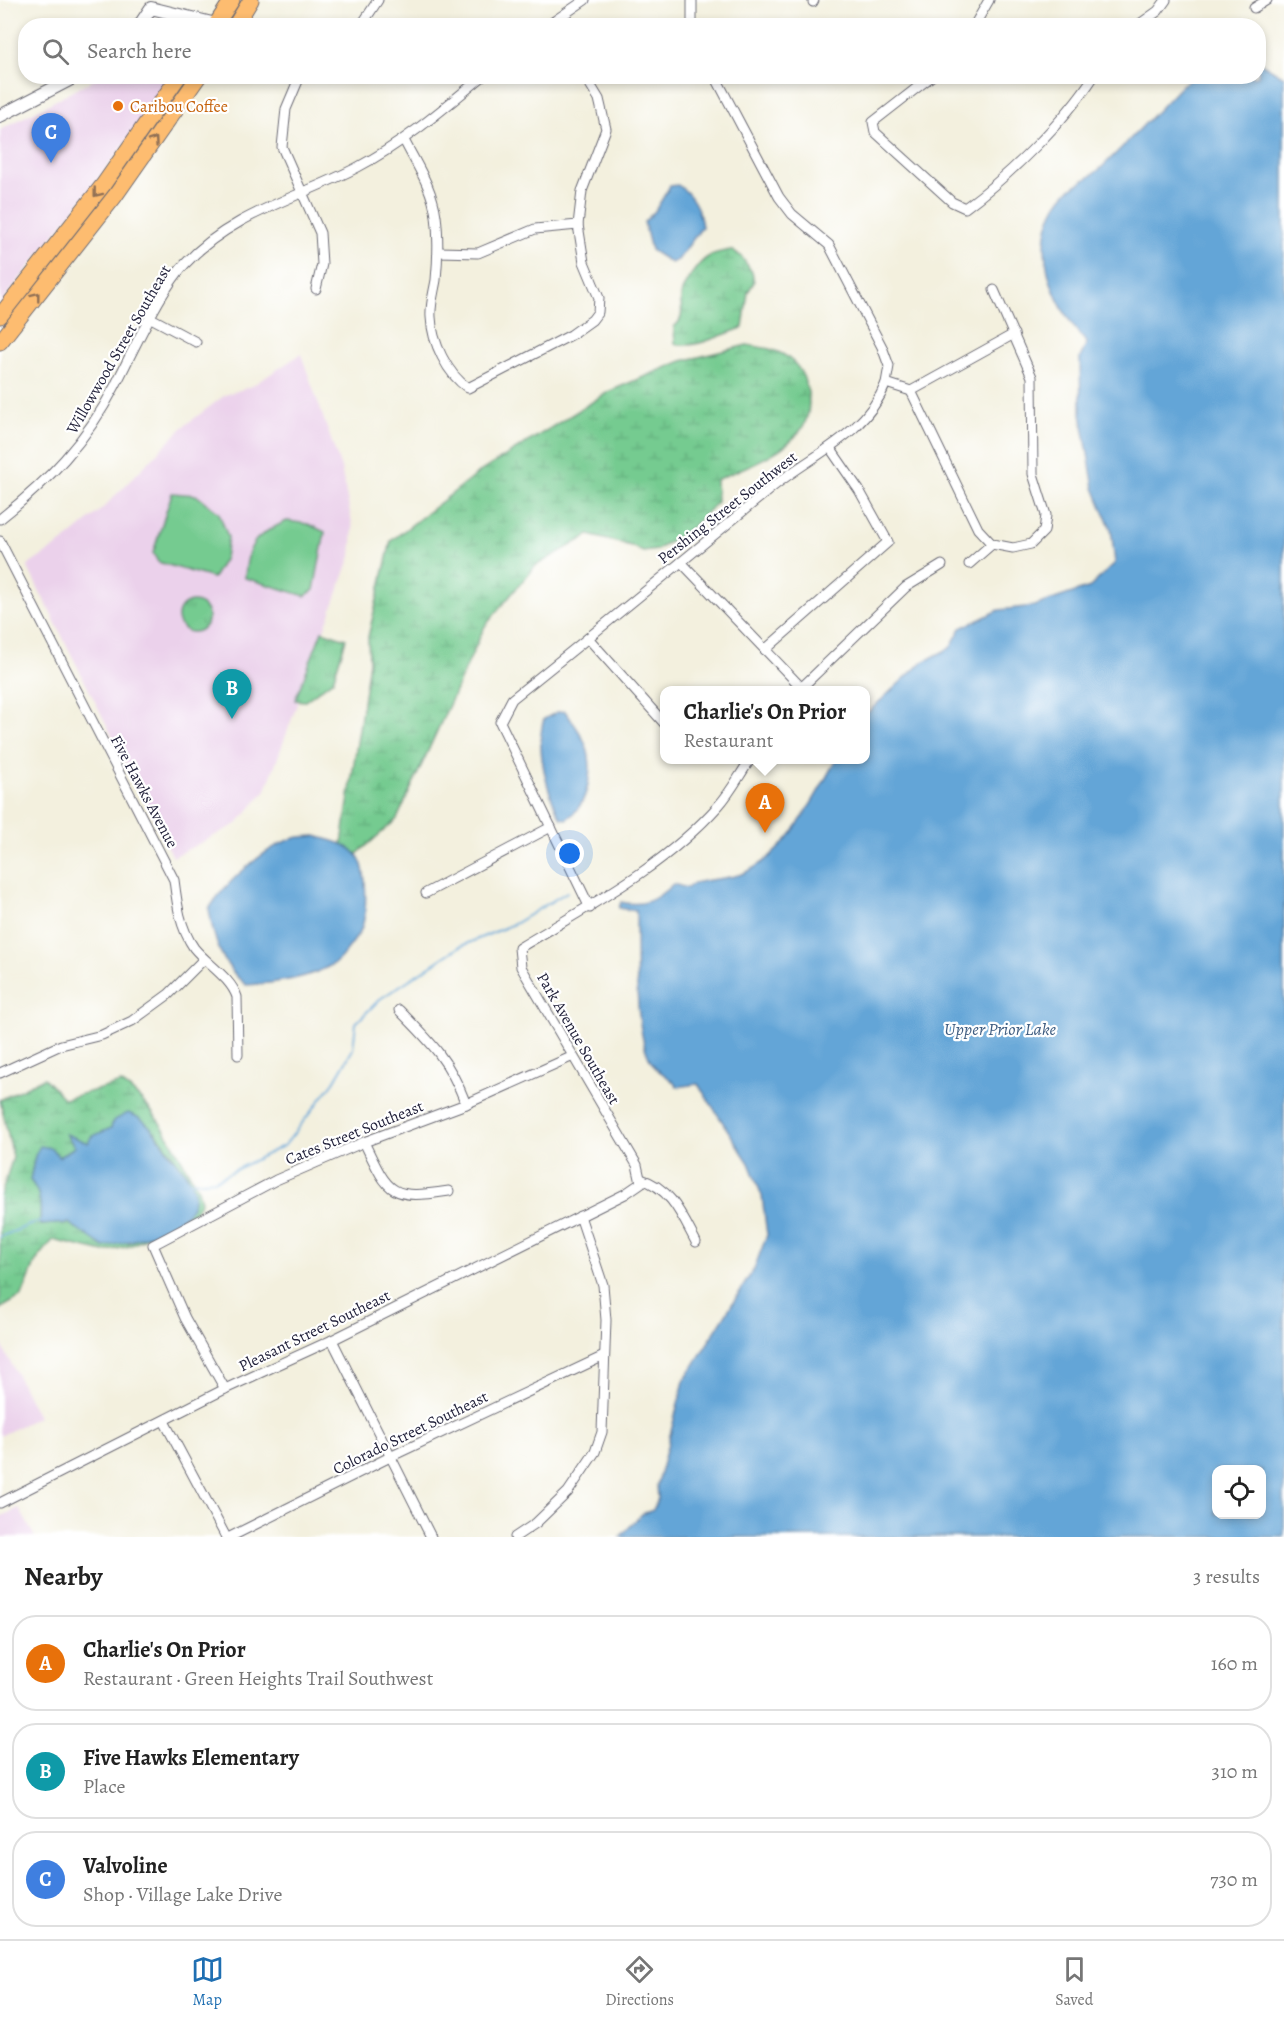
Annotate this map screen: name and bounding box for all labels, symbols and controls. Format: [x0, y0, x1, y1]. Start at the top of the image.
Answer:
search box [18, 18, 1266, 84]
icon: search [39, 35, 72, 68]
text: Search here [87, 36, 192, 66]
place label: Caribou Coffee [130, 96, 228, 118]
marker: Caribou Coffee [111, 99, 125, 113]
pin: C [32, 114, 70, 163]
one-way arrow [147, 136, 158, 147]
one-way arrow [94, 186, 105, 197]
street label: Willowwood Street Southeast [61, 261, 176, 439]
one-way arrow [29, 292, 40, 303]
street label: Pershing Street Southwest [653, 446, 802, 569]
pin: B [212, 670, 252, 719]
popup [660, 686, 870, 764]
text: Charlie's On Prior [684, 697, 846, 727]
text: Restaurant [684, 727, 773, 754]
street label: Five Hawks Avenue [105, 731, 183, 852]
pin: A [746, 784, 784, 833]
your location [555, 839, 584, 868]
street label: Park Avenue Southeast [531, 968, 625, 1109]
water label: Upper Prior Lake [944, 1017, 1057, 1041]
street label: Cates Street Southeast [282, 1095, 427, 1171]
street label: Pleasant Street Southeast [235, 1285, 394, 1377]
street label: Colorado Street Southeast [329, 1386, 492, 1480]
map controls [1212, 1465, 1266, 1519]
button: locate [1212, 1465, 1266, 1519]
text: Nearby [24, 1559, 103, 1594]
text: 3 results [1193, 1563, 1260, 1590]
text: Charlie's On Prior [83, 1635, 246, 1665]
text: A [39, 1650, 52, 1677]
text: 160 m [1211, 1650, 1258, 1677]
text: Restaurant · Green Heights Trail Southwest [83, 1665, 433, 1692]
text: Five Hawks Elementary [83, 1743, 299, 1773]
text: B [39, 1758, 52, 1785]
text: 310 m [1212, 1758, 1258, 1785]
text: Place [83, 1773, 125, 1800]
text: Valvoline [83, 1851, 168, 1881]
text: C [39, 1866, 52, 1893]
text: 730 m [1210, 1866, 1258, 1893]
text: Shop · Village Lake Drive [83, 1881, 282, 1908]
tab: Map [191, 1953, 224, 2011]
tab: Directions [605, 1953, 674, 2011]
tab: Saved [1055, 1953, 1093, 2011]

